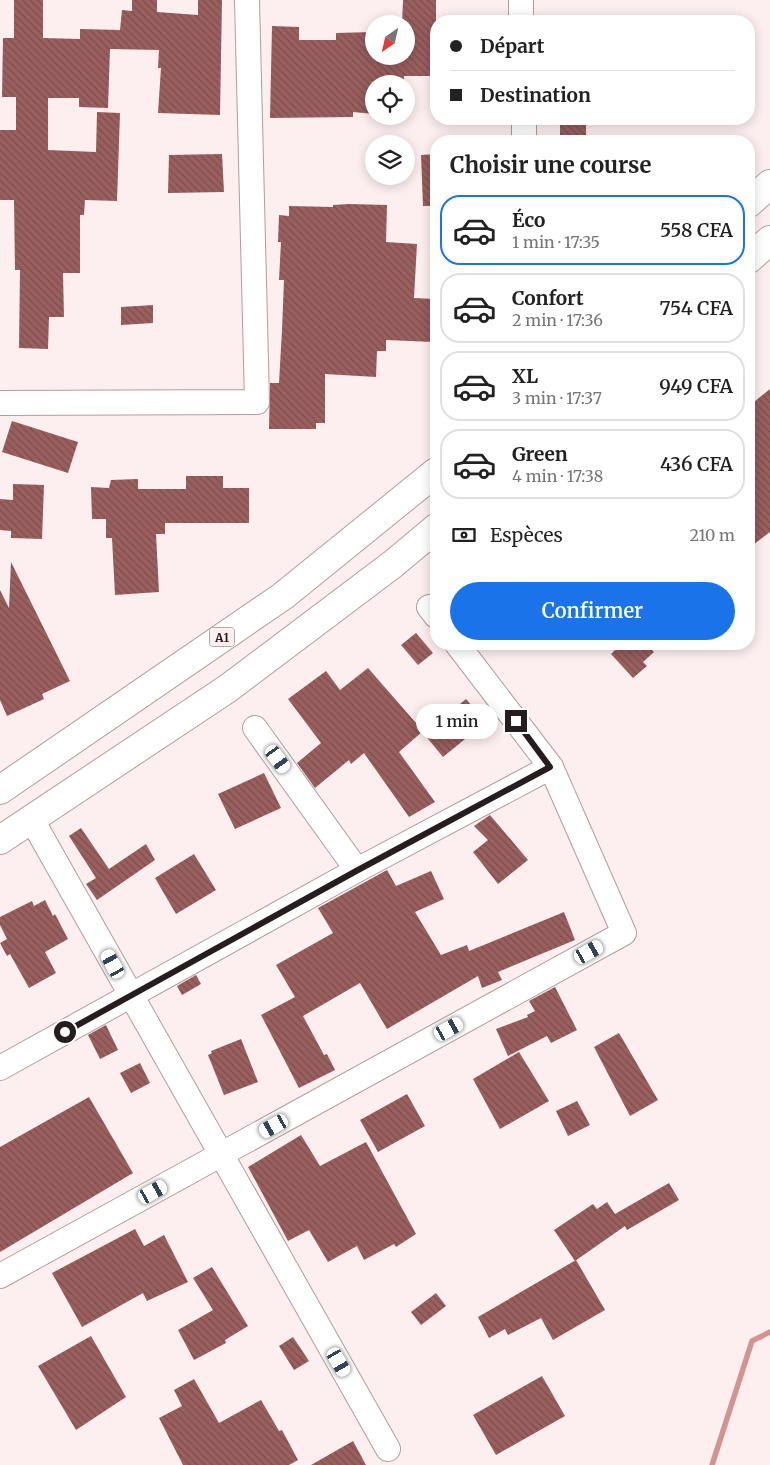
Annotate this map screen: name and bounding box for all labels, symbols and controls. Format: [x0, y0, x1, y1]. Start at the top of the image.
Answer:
north arrow [365, 15, 415, 65]
map controls [365, 15, 415, 185]
text: Départ [480, 34, 544, 58]
button: locate [365, 75, 415, 125]
text: Destination [480, 83, 591, 107]
button: layers [365, 135, 415, 185]
text: Choisir une course [450, 151, 651, 179]
icon: car [452, 208, 497, 253]
text: Éco [512, 208, 545, 232]
text: 558 CFA [660, 218, 733, 242]
text: 1 min · 17:35 [512, 232, 600, 252]
icon: car [452, 286, 497, 331]
text: Confort [512, 286, 584, 310]
text: 754 CFA [659, 296, 733, 320]
text: 2 min · 17:36 [512, 310, 603, 330]
icon: car [452, 364, 497, 409]
text: XL [512, 364, 538, 388]
text: 949 CFA [659, 374, 733, 398]
text: 3 min · 17:37 [512, 388, 602, 408]
icon: car [452, 442, 497, 487]
text: Green [512, 442, 568, 466]
text: 436 CFA [660, 452, 733, 476]
text: 4 min · 17:38 [512, 466, 603, 486]
icon: cash [450, 521, 478, 549]
text: Espèces [490, 523, 563, 547]
text: 210 m [690, 525, 735, 545]
button: Confirmer [450, 582, 735, 640]
road number: A1 [210, 628, 234, 646]
callout: 1 min [416, 704, 498, 738]
route end [505, 710, 527, 732]
text: 1 min [435, 711, 479, 731]
car [263, 742, 292, 776]
car [572, 938, 605, 966]
car [99, 947, 126, 981]
car [432, 1015, 465, 1043]
route start [54, 1021, 76, 1043]
car [257, 1112, 290, 1140]
car [136, 1178, 169, 1206]
car [325, 1345, 352, 1379]

